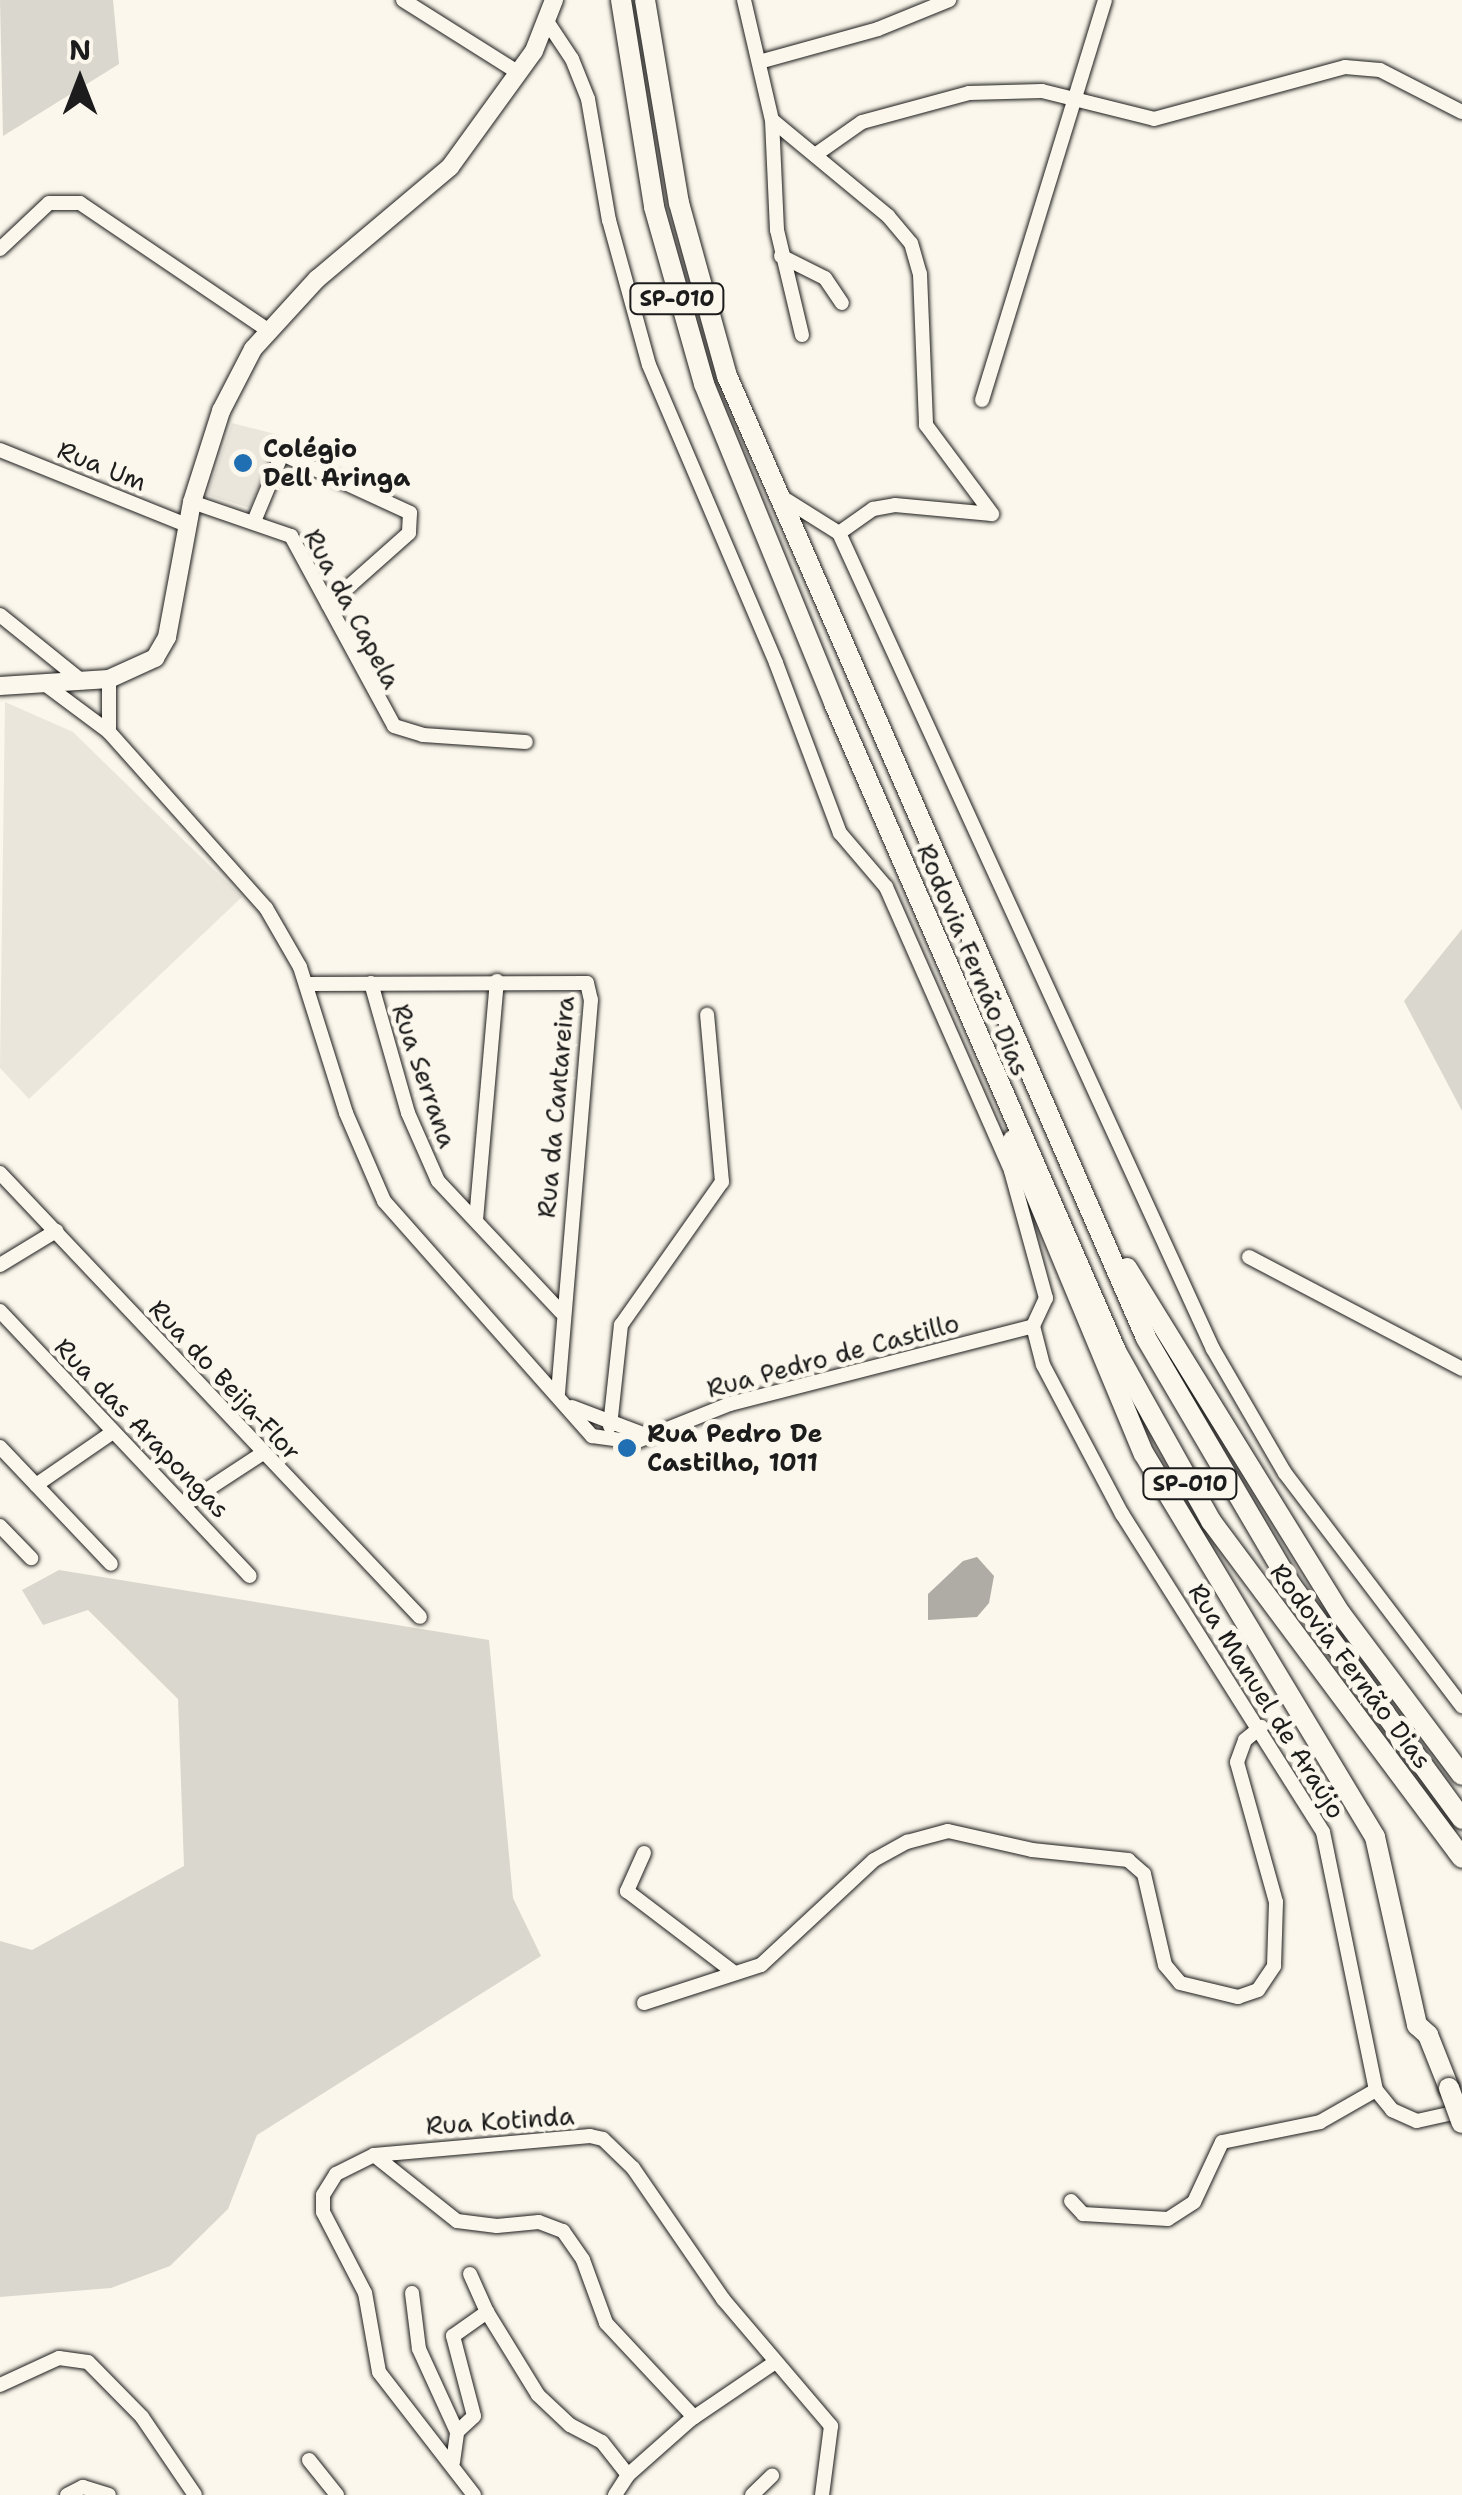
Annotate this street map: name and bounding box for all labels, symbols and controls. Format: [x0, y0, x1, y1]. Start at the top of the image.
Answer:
north arrow [30, 30, 130, 130]
text: N [69, 31, 91, 69]
road number: SP-010 [627, 282, 727, 316]
place label: Colégio Dell Aringa [263, 434, 410, 493]
street label: Rua Um [53, 435, 151, 497]
marker: Colégio Dell Aringa [232, 452, 254, 474]
street label: Rua da Capela [297, 524, 407, 694]
street label: Rodovia Fernão Dias [911, 840, 1035, 1080]
street label: Rua da Cantareira [531, 995, 581, 1219]
street label: Rua Serrana [385, 1000, 463, 1152]
street label: Rua do Beija-Flor [143, 1294, 307, 1466]
street label: Rua Pedro de Castillo [704, 1308, 962, 1404]
street label: Rua das Arapongas [48, 1332, 236, 1524]
place label: Rua Pedro De Castilho, 1011 [647, 1419, 822, 1478]
marker: Rua Pedro De Castilho, 1011 [616, 1437, 638, 1459]
road number: SP-010 [1140, 1467, 1240, 1501]
street label: Rodovia Fernão Dias [1264, 1558, 1438, 1774]
street label: Rua Manuel de Araújo [1182, 1578, 1352, 1824]
street label: Rua Kotinda [425, 2101, 575, 2141]

